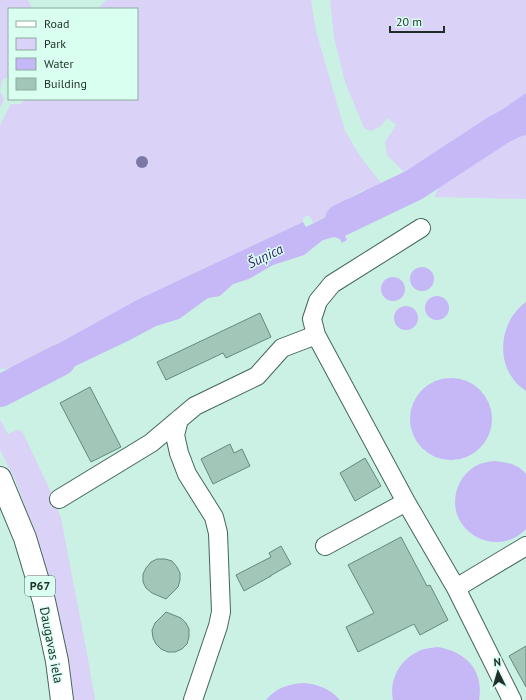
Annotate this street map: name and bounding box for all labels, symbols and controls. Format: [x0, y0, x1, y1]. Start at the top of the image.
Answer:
legend [8, 8, 138, 100]
scale bar [390, 8, 444, 34]
text: 20 m [396, 14, 422, 29]
text: Road [44, 16, 69, 31]
text: Park [44, 36, 66, 51]
text: Water [44, 56, 74, 71]
text: Building [44, 76, 87, 91]
water label: Šuņica [244, 240, 286, 272]
road number: P67 [25, 576, 55, 596]
street label: Daugavas iela [36, 605, 67, 685]
north arrow [478, 652, 518, 692]
text: N [493, 655, 501, 669]

